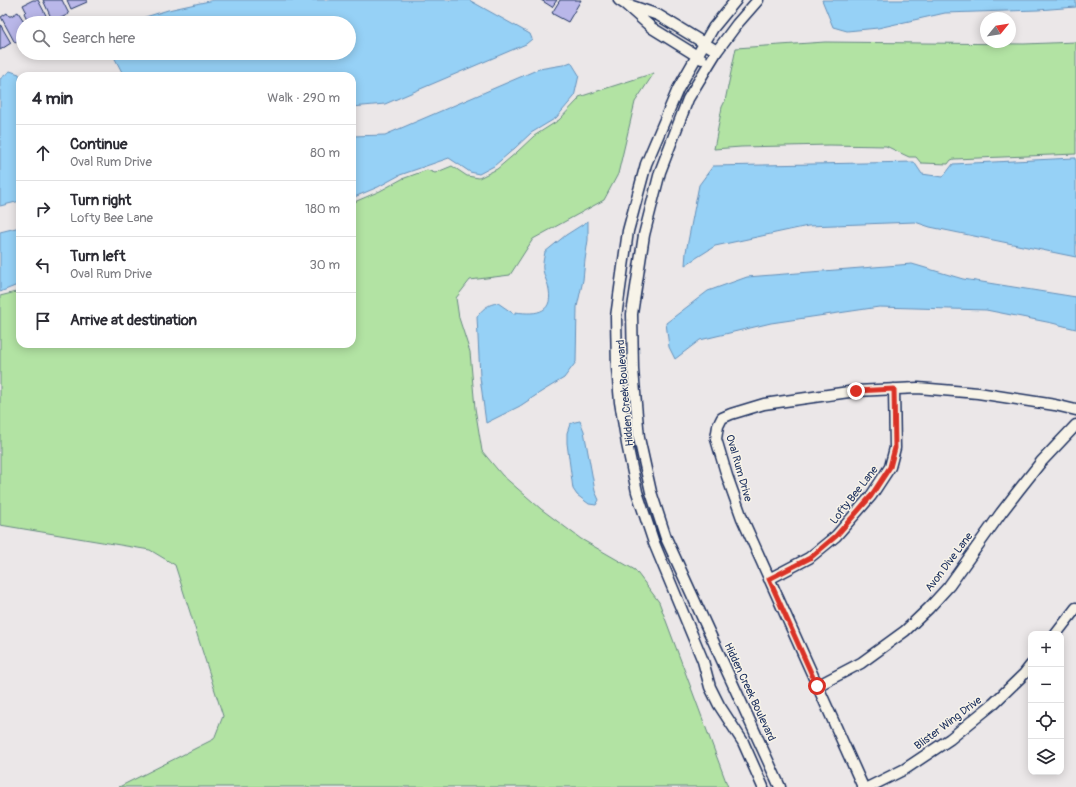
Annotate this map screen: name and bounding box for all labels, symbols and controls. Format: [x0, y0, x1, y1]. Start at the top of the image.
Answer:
north arrow [980, 12, 1016, 48]
search box [16, 16, 356, 60]
icon: search [30, 27, 52, 49]
text: Search here [62, 29, 135, 48]
text: 4 min [32, 88, 73, 109]
text: Walk · 290 m [267, 90, 340, 106]
text: Continue [70, 135, 128, 154]
icon: ahead [32, 142, 54, 164]
text: 80 m [310, 145, 340, 161]
text: Oval Rum Drive [70, 154, 152, 170]
text: Turn right [70, 191, 131, 210]
icon: right [32, 198, 54, 220]
text: 180 m [305, 201, 340, 217]
text: Lofty Bee Lane [70, 210, 153, 226]
text: Turn left [70, 247, 126, 266]
icon: left [32, 254, 54, 276]
text: 30 m [310, 257, 340, 273]
text: Oval Rum Drive [70, 266, 152, 282]
icon: arrive [32, 310, 54, 332]
text: Arrive at destination [70, 311, 197, 330]
street label: Hidden Creek Boulevard [614, 339, 636, 447]
route end [847, 382, 865, 400]
street label: Oval Rum Drive [723, 433, 755, 504]
street label: Lofty Bee Lane [827, 463, 881, 527]
street label: Avon Dive Lane [923, 530, 976, 594]
map controls [1028, 631, 1064, 775]
button: + [1028, 631, 1064, 667]
street label: Hidden Creek Boulevard [722, 641, 778, 743]
button: − [1028, 667, 1064, 703]
route start [808, 677, 826, 695]
street label: Blister Wing Drive [912, 693, 985, 752]
button: locate [1028, 703, 1064, 739]
button: layers [1028, 739, 1064, 775]

